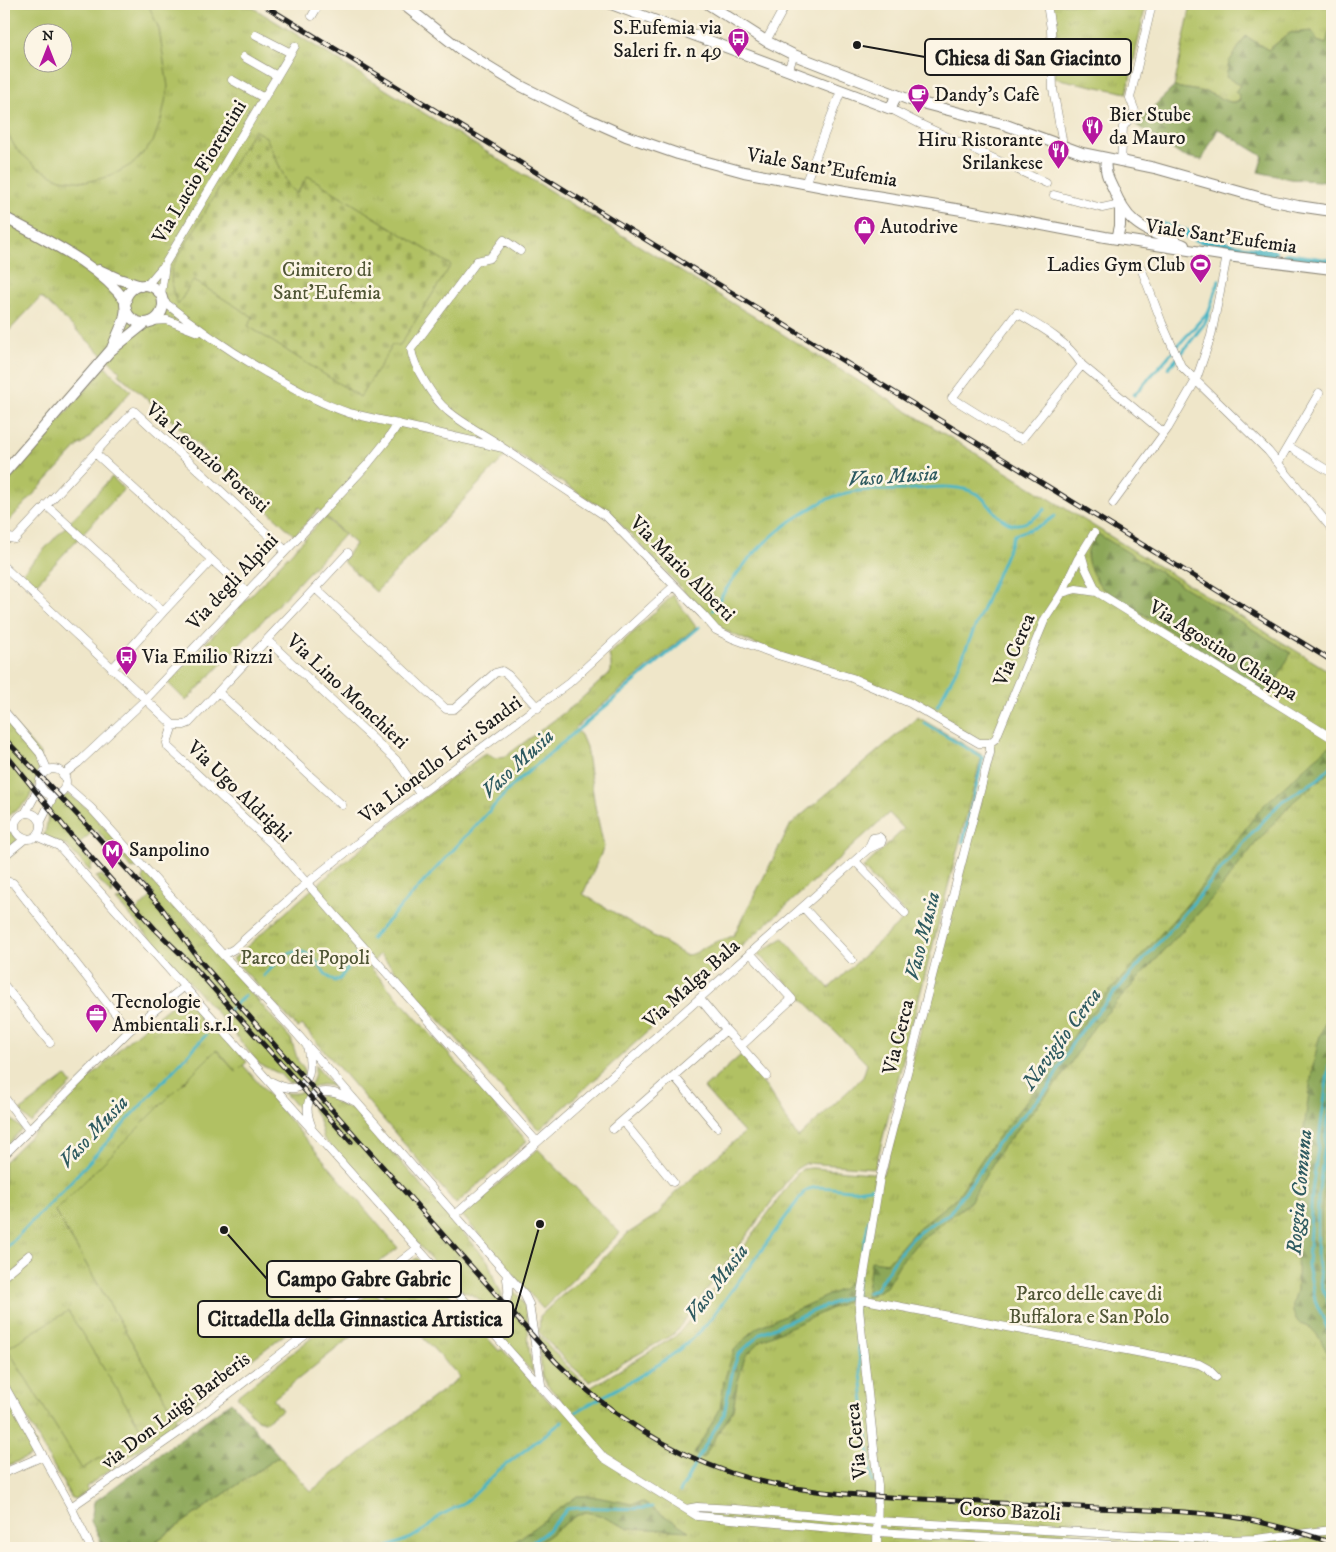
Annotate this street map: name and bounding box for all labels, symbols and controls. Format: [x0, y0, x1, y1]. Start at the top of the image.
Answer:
place label: S.Eufemia via Saleri fr. n 49 [613, 16, 722, 64]
north arrow [22, 22, 72, 72]
text: N [42, 27, 54, 45]
bus stop icon: S.Eufemia via Saleri fr. n 49 [726, 27, 750, 58]
callout: Chiesa di San Giacinto [925, 39, 1131, 75]
text: Chiesa di San Giacinto [935, 46, 1121, 72]
cafe icon: Dandy's Cafè [906, 83, 930, 114]
place label: Dandy's Cafè [934, 83, 1040, 108]
street label: Via Lucio Fiorentini [147, 96, 253, 249]
place label: Bier Stube da Mauro [1109, 103, 1191, 151]
restaurant icon: Bier Stube da Mauro [1081, 115, 1105, 146]
place label: Hiru Ristorante Srilankese [917, 128, 1043, 176]
restaurant icon: Hiru Ristorante Srilankese [1047, 139, 1071, 170]
street label: Viale Sant'Eufemia [744, 142, 900, 194]
street label: Viale Sant'Eufemia [1143, 214, 1299, 260]
shop icon: Autodrive [852, 215, 876, 246]
place label: Autodrive [880, 215, 958, 240]
place label: Ladies Gym Club [1047, 253, 1185, 278]
sports icon: Ladies Gym Club [1189, 253, 1213, 284]
park label: Cimitero di Sant'Eufemia [273, 258, 381, 306]
street label: Via Leonzio Foresti [139, 397, 274, 519]
water label: Vaso Musia [847, 461, 939, 493]
street label: Via Mario Alberti [623, 510, 740, 627]
street label: Via degli Alpini [181, 528, 284, 636]
street label: Via Agostino Chiappa [1143, 594, 1303, 707]
street label: Via Cerca [988, 609, 1042, 691]
street label: Via Lino Monchieri [280, 628, 413, 755]
bus stop icon: Via Emilio Rizzi [114, 645, 138, 676]
place label: Via Emilio Rizzi [141, 645, 273, 670]
street label: Via Lionello Levi Sandri [354, 691, 527, 830]
water label: Vaso Musia [476, 724, 560, 804]
street label: Via Ugo Aldrighi [181, 735, 297, 848]
metro station icon: Sanpolino [101, 838, 125, 869]
place label: Sanpolino [129, 838, 209, 863]
water label: Vaso Musia [899, 889, 947, 983]
street label: Via Malga Bala [638, 934, 746, 1035]
park label: Parco dei Popoli [240, 946, 370, 971]
water label: Naviglio Cerca [1016, 983, 1108, 1096]
place label: Tecnologie Ambientali s.r.l. [112, 990, 237, 1038]
street label: Via Cerca [877, 996, 921, 1078]
office icon: Tecnologie Ambientali s.r.l. [84, 1002, 108, 1033]
water label: Vaso Musia [54, 1090, 134, 1174]
water label: Roggia Comuna [1281, 1128, 1318, 1257]
water label: Vaso Musia [679, 1239, 755, 1327]
callout: Campo Gabre Gabric [267, 1261, 461, 1297]
text: Campo Gabre Gabric [277, 1267, 451, 1293]
park label: Parco delle cave di Buffalora e San Polo [1009, 1282, 1169, 1330]
callout: Cittadella della Ginnastica Artistica [198, 1301, 513, 1337]
text: Cittadella della Ginnastica Artistica [207, 1307, 504, 1333]
street label: via Don Luigi Barberis [96, 1347, 256, 1476]
street label: Via Cerca [841, 1401, 874, 1481]
street label: Corso Bazoli [959, 1497, 1061, 1527]

